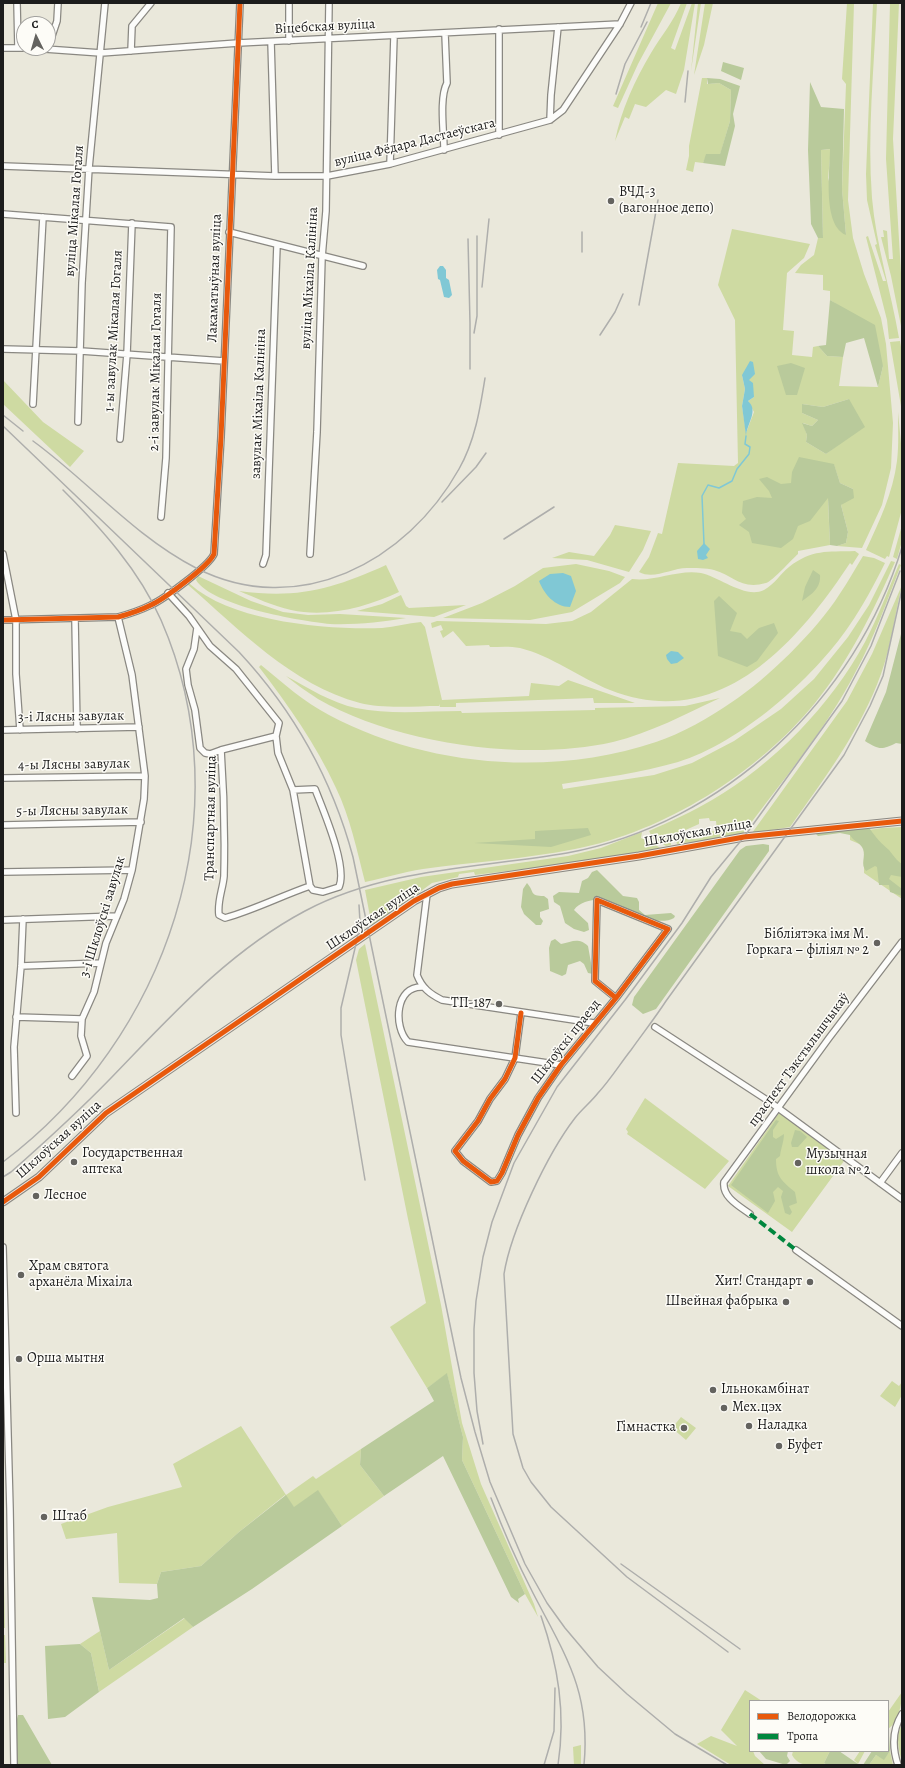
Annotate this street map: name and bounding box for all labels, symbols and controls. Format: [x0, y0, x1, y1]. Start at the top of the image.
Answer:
north arrow [16, 16, 56, 56]
street label: Віцебская вуліца [274, 16, 376, 38]
text: С [31, 17, 39, 32]
street label: вуліца Фёдара Дастаеўскага [333, 115, 497, 171]
street label: вуліца Мікалая Гогаля [62, 145, 88, 277]
place label: ВЧД-3 (вагонное депо) [619, 185, 714, 218]
marker: ВЧД-3 (вагонное депо) [606, 196, 616, 206]
street label: вуліца Міхаіла Калініна [298, 206, 322, 350]
street label: Лакаматыўная вуліца [204, 213, 226, 343]
street label: 1-ы завулак Мікалая Гогаля [101, 250, 127, 412]
street label: 2-і завулак Мікалая Гогаля [146, 293, 166, 451]
street label: завулак Міхаіла Калініна [248, 328, 270, 480]
street label: 3-і Лясны завулак [18, 708, 124, 726]
street label: Транспартная вуліца [202, 755, 220, 881]
street label: 4-ы Лясны завулак [18, 756, 130, 774]
street label: 5-ы Лясны завулак [16, 802, 128, 820]
street label: Шклоўская вуліца [643, 815, 753, 851]
street label: 3-і Шклоўскі завулак [77, 854, 129, 980]
street label: Шклоўская вуліца [323, 880, 423, 954]
place label: Бібліятэка імя М. Горкага – філіял № 2 [746, 927, 869, 960]
marker: Бібліятэка імя М. Горкага – філіял № 2 [872, 938, 882, 948]
street label: праспект Тэкстыльшчыкаў [745, 990, 853, 1130]
place label: ТП-187 [451, 996, 491, 1012]
street label: Шклоўскі праезд [528, 996, 604, 1088]
marker: ТП-187 [494, 999, 504, 1009]
street label: Шклоўская вуліца [13, 1097, 105, 1183]
place label: Государственная аптека [82, 1146, 183, 1178]
place label: Музычная школа № 2 [806, 1147, 870, 1180]
marker: Государственная аптека [69, 1157, 79, 1167]
marker: Музычная школа № 2 [793, 1158, 803, 1168]
place label: Лесное [44, 1188, 87, 1204]
marker: Лесное [31, 1191, 41, 1201]
place label: Храм святога арханёла Міхаіла [29, 1259, 132, 1292]
marker: Храм святога арханёла Міхаіла [16, 1270, 26, 1280]
place label: Хит! Стандарт [715, 1274, 802, 1290]
marker: Хит! Стандарт [805, 1277, 815, 1287]
place label: Швейная фабрыка [665, 1294, 778, 1310]
marker: Швейная фабрыка [781, 1297, 791, 1307]
place label: Орша мытня [27, 1351, 105, 1367]
marker: Орша мытня [14, 1354, 24, 1364]
place label: Ільнокамбінат [721, 1382, 809, 1398]
marker: Ільнокамбінат [708, 1385, 718, 1395]
place label: Мех.цэх [732, 1400, 782, 1416]
marker: Мех.цэх [719, 1403, 729, 1413]
place label: Наладка [757, 1418, 807, 1434]
place label: Гімнастка [616, 1420, 676, 1436]
marker: Наладка [744, 1421, 754, 1431]
marker: Гімнастка [679, 1423, 689, 1433]
place label: Буфет [787, 1438, 823, 1454]
marker: Буфет [774, 1441, 784, 1451]
place label: Штаб [52, 1509, 87, 1525]
marker: Штаб [39, 1512, 49, 1522]
legend [749, 1700, 889, 1752]
text: Велодорожка [787, 1708, 856, 1724]
text: Тропа [787, 1728, 818, 1744]

